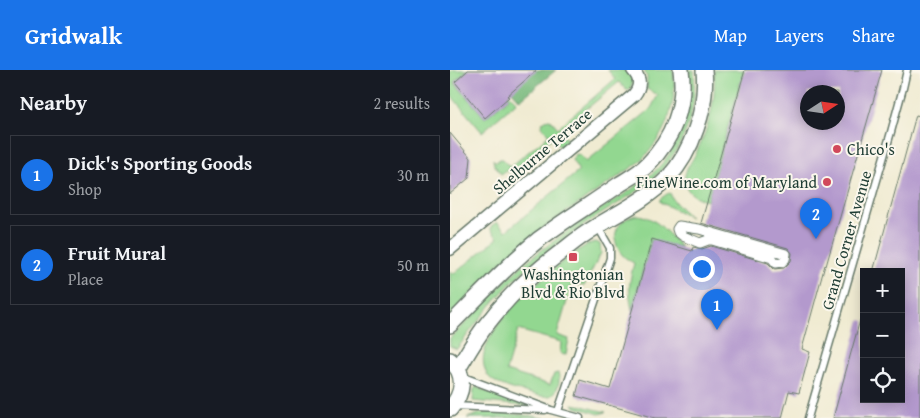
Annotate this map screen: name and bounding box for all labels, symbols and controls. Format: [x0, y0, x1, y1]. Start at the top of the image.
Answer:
text: Gridwalk [25, 18, 122, 53]
text: Map [714, 22, 747, 49]
text: Layers [775, 22, 824, 49]
text: Share [852, 22, 895, 49]
north arrow [800, 85, 845, 130]
text: Nearby [20, 87, 87, 118]
text: 2 results [373, 91, 430, 115]
street label: Shelburne Terrace [487, 102, 597, 200]
place label: Chico's [847, 137, 895, 161]
marker: Chico's [831, 143, 843, 155]
text: Dick's Sporting Goods [68, 149, 252, 177]
text: 1 [33, 163, 41, 187]
text: 30 m [397, 163, 429, 187]
street label: Grand Corner Avenue [815, 168, 877, 312]
place label: FineWine.com of Maryland [636, 170, 817, 194]
marker: FineWine.com of Maryland [821, 176, 833, 188]
text: Shop [68, 177, 102, 201]
pin: 2 [800, 198, 832, 239]
text: Fruit Mural [68, 239, 166, 267]
marker: Washingtonian Blvd & Rio Blvd [567, 251, 579, 263]
text: 2 [33, 253, 41, 277]
text: 50 m [397, 253, 429, 277]
your location [689, 256, 715, 282]
place label: Washingtonian Blvd & Rio Blvd [521, 262, 625, 304]
text: Place [68, 267, 103, 291]
map controls [860, 268, 905, 403]
button: + [860, 268, 905, 313]
pin: 1 [701, 289, 733, 330]
button: − [860, 313, 905, 358]
button: locate [860, 358, 905, 403]

